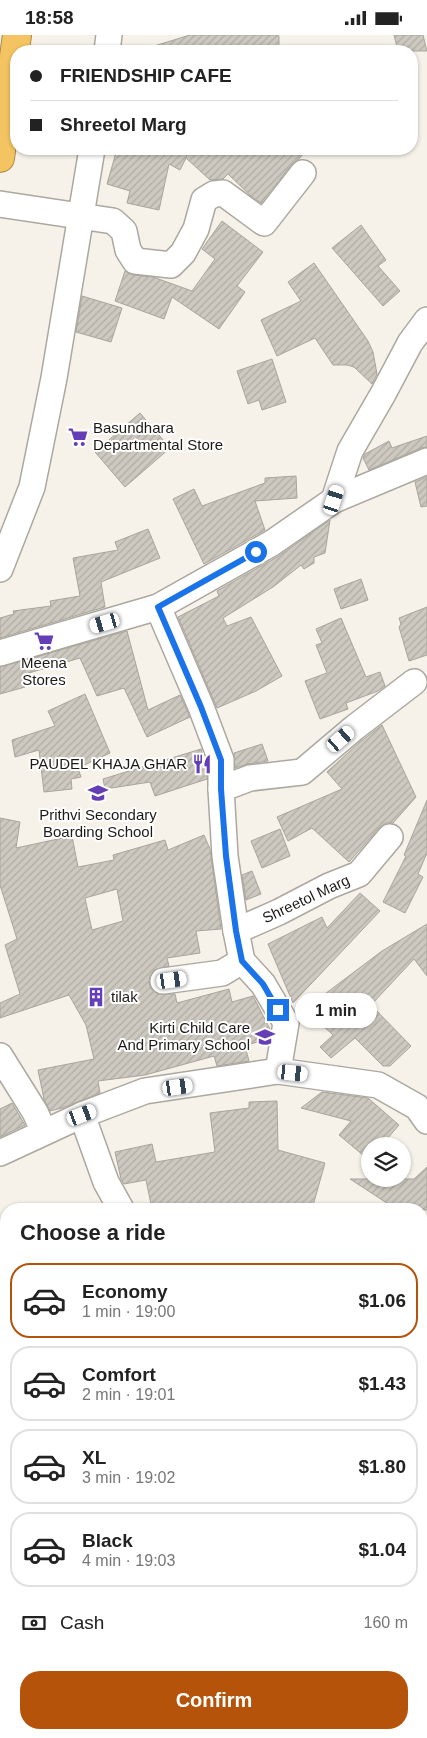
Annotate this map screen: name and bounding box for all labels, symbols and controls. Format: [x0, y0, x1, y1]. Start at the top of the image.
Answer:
text: 18:58 [25, 7, 74, 28]
text: FRIENDSHIP CAFE [60, 65, 232, 86]
text: Shreetol Marg [60, 114, 187, 135]
place label: Basundhara Departmental Store [93, 419, 223, 453]
supermarket icon: Basundhara Departmental Store [67, 426, 89, 448]
car [322, 483, 345, 517]
route start [245, 541, 267, 563]
car [88, 612, 121, 634]
supermarket icon: Meena Stores [33, 630, 55, 652]
place label: Meena Stores [21, 654, 68, 688]
car [324, 723, 357, 755]
restaurant icon: PAUDEL KHAJA GHAR [191, 753, 213, 775]
place label: PAUDEL KHAJA GHAR [29, 755, 187, 772]
school or university icon: Prithvi Secondary Boarding School [87, 782, 109, 804]
place label: Prithvi Secondary Boarding School [39, 806, 157, 840]
street label: Shreetol Marg [260, 871, 352, 926]
car [156, 970, 187, 990]
building icon: tilak [85, 986, 107, 1008]
place label: tilak [111, 988, 138, 1005]
callout: 1 min [296, 993, 378, 1027]
route end [267, 999, 289, 1021]
text: 1 min [315, 1002, 357, 1019]
place label: Kirti Child Care And Primary School [117, 1019, 250, 1053]
school or university icon: Kirti Child Care And Primary School [254, 1026, 276, 1048]
car [277, 1064, 308, 1082]
car [162, 1077, 193, 1097]
car [65, 1103, 98, 1127]
map controls [361, 1137, 411, 1187]
button: layers [361, 1137, 411, 1187]
text: Choose a ride [20, 1220, 165, 1245]
icon: car [22, 1278, 67, 1323]
text: Economy [82, 1281, 168, 1302]
text: $1.06 [358, 1290, 406, 1311]
text: 1 min · 19:00 [82, 1303, 175, 1320]
icon: car [22, 1361, 67, 1406]
text: Comfort [82, 1364, 156, 1385]
text: $1.43 [358, 1373, 406, 1394]
text: 2 min · 19:01 [82, 1386, 175, 1403]
icon: car [22, 1444, 67, 1489]
text: XL [82, 1447, 106, 1468]
text: $1.80 [358, 1456, 406, 1477]
text: 3 min · 19:02 [82, 1469, 175, 1486]
icon: car [22, 1527, 67, 1572]
text: Black [82, 1530, 133, 1551]
text: $1.04 [358, 1539, 406, 1560]
text: 4 min · 19:03 [82, 1552, 175, 1569]
icon: cash [20, 1609, 48, 1637]
text: Cash [60, 1612, 104, 1633]
text: 160 m [364, 1614, 408, 1631]
button: Confirm [20, 1671, 408, 1729]

